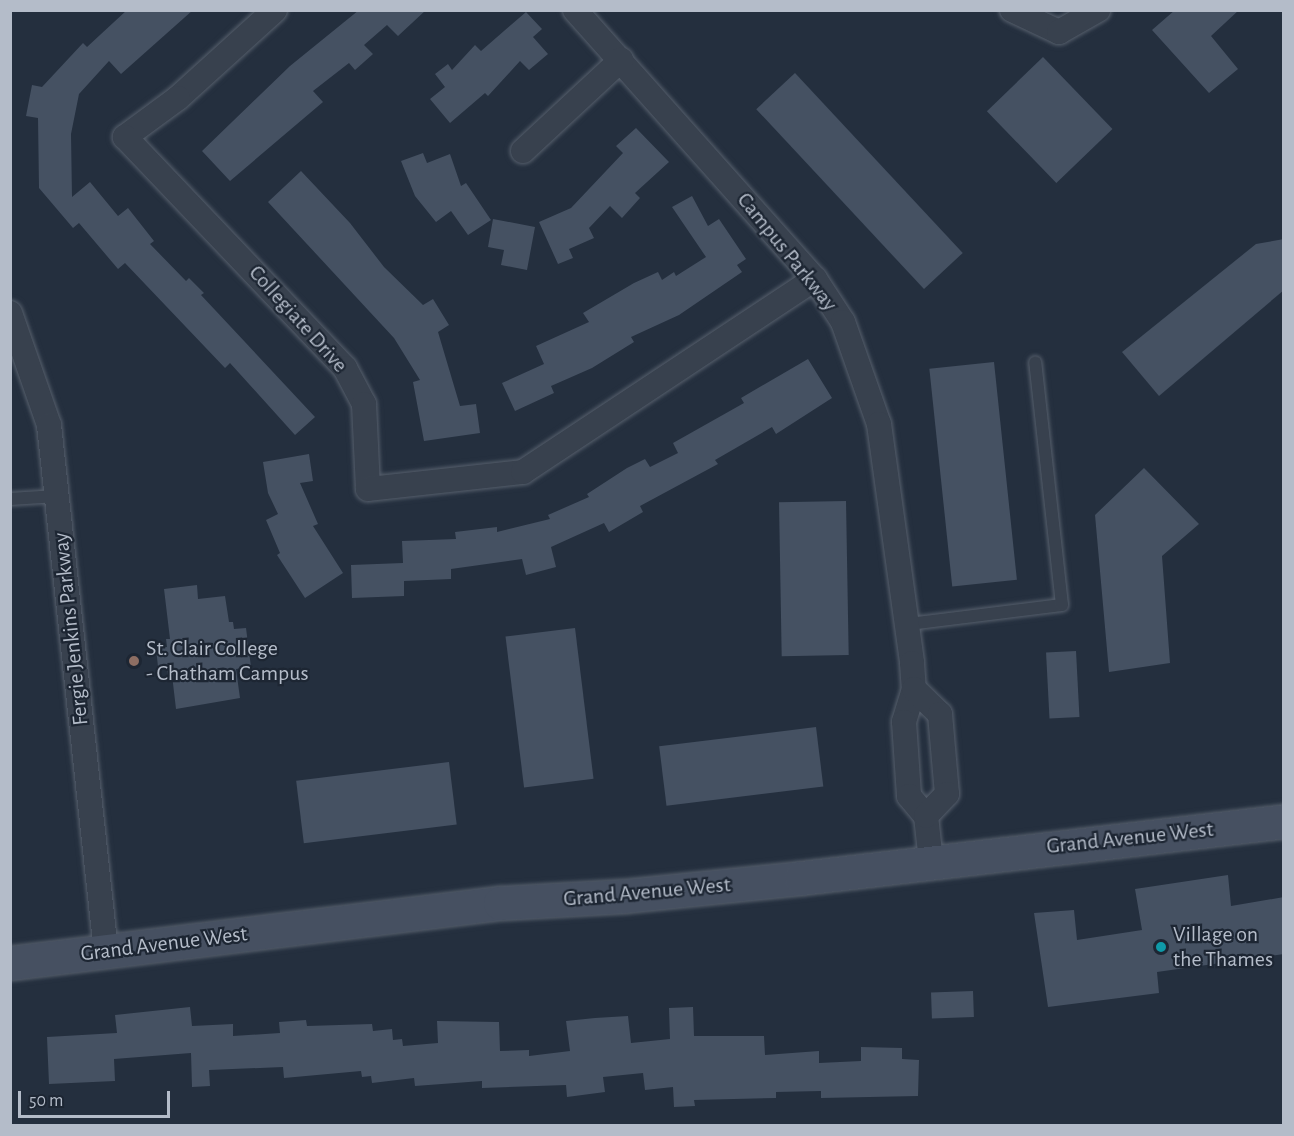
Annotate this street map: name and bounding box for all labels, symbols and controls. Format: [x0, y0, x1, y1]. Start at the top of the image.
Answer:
street label: Campus Parkway [731, 187, 843, 317]
street label: Collegiate Drive [243, 260, 353, 378]
street label: Fergie Jenkins Parkway [48, 531, 94, 727]
place label: St. Clair College - Chatham Campus [146, 635, 309, 686]
marker: St. Clair College - Chatham Campus [127, 654, 141, 668]
street label: Grand Avenue West [1045, 816, 1215, 860]
street label: Grand Avenue West [562, 872, 732, 912]
street label: Grand Avenue West [79, 921, 249, 967]
place label: Village on the Thames [1173, 921, 1273, 972]
marker: Village on the Thames [1154, 940, 1168, 954]
scale bar [21, 1079, 172, 1117]
text: 50 m [29, 1092, 63, 1110]

